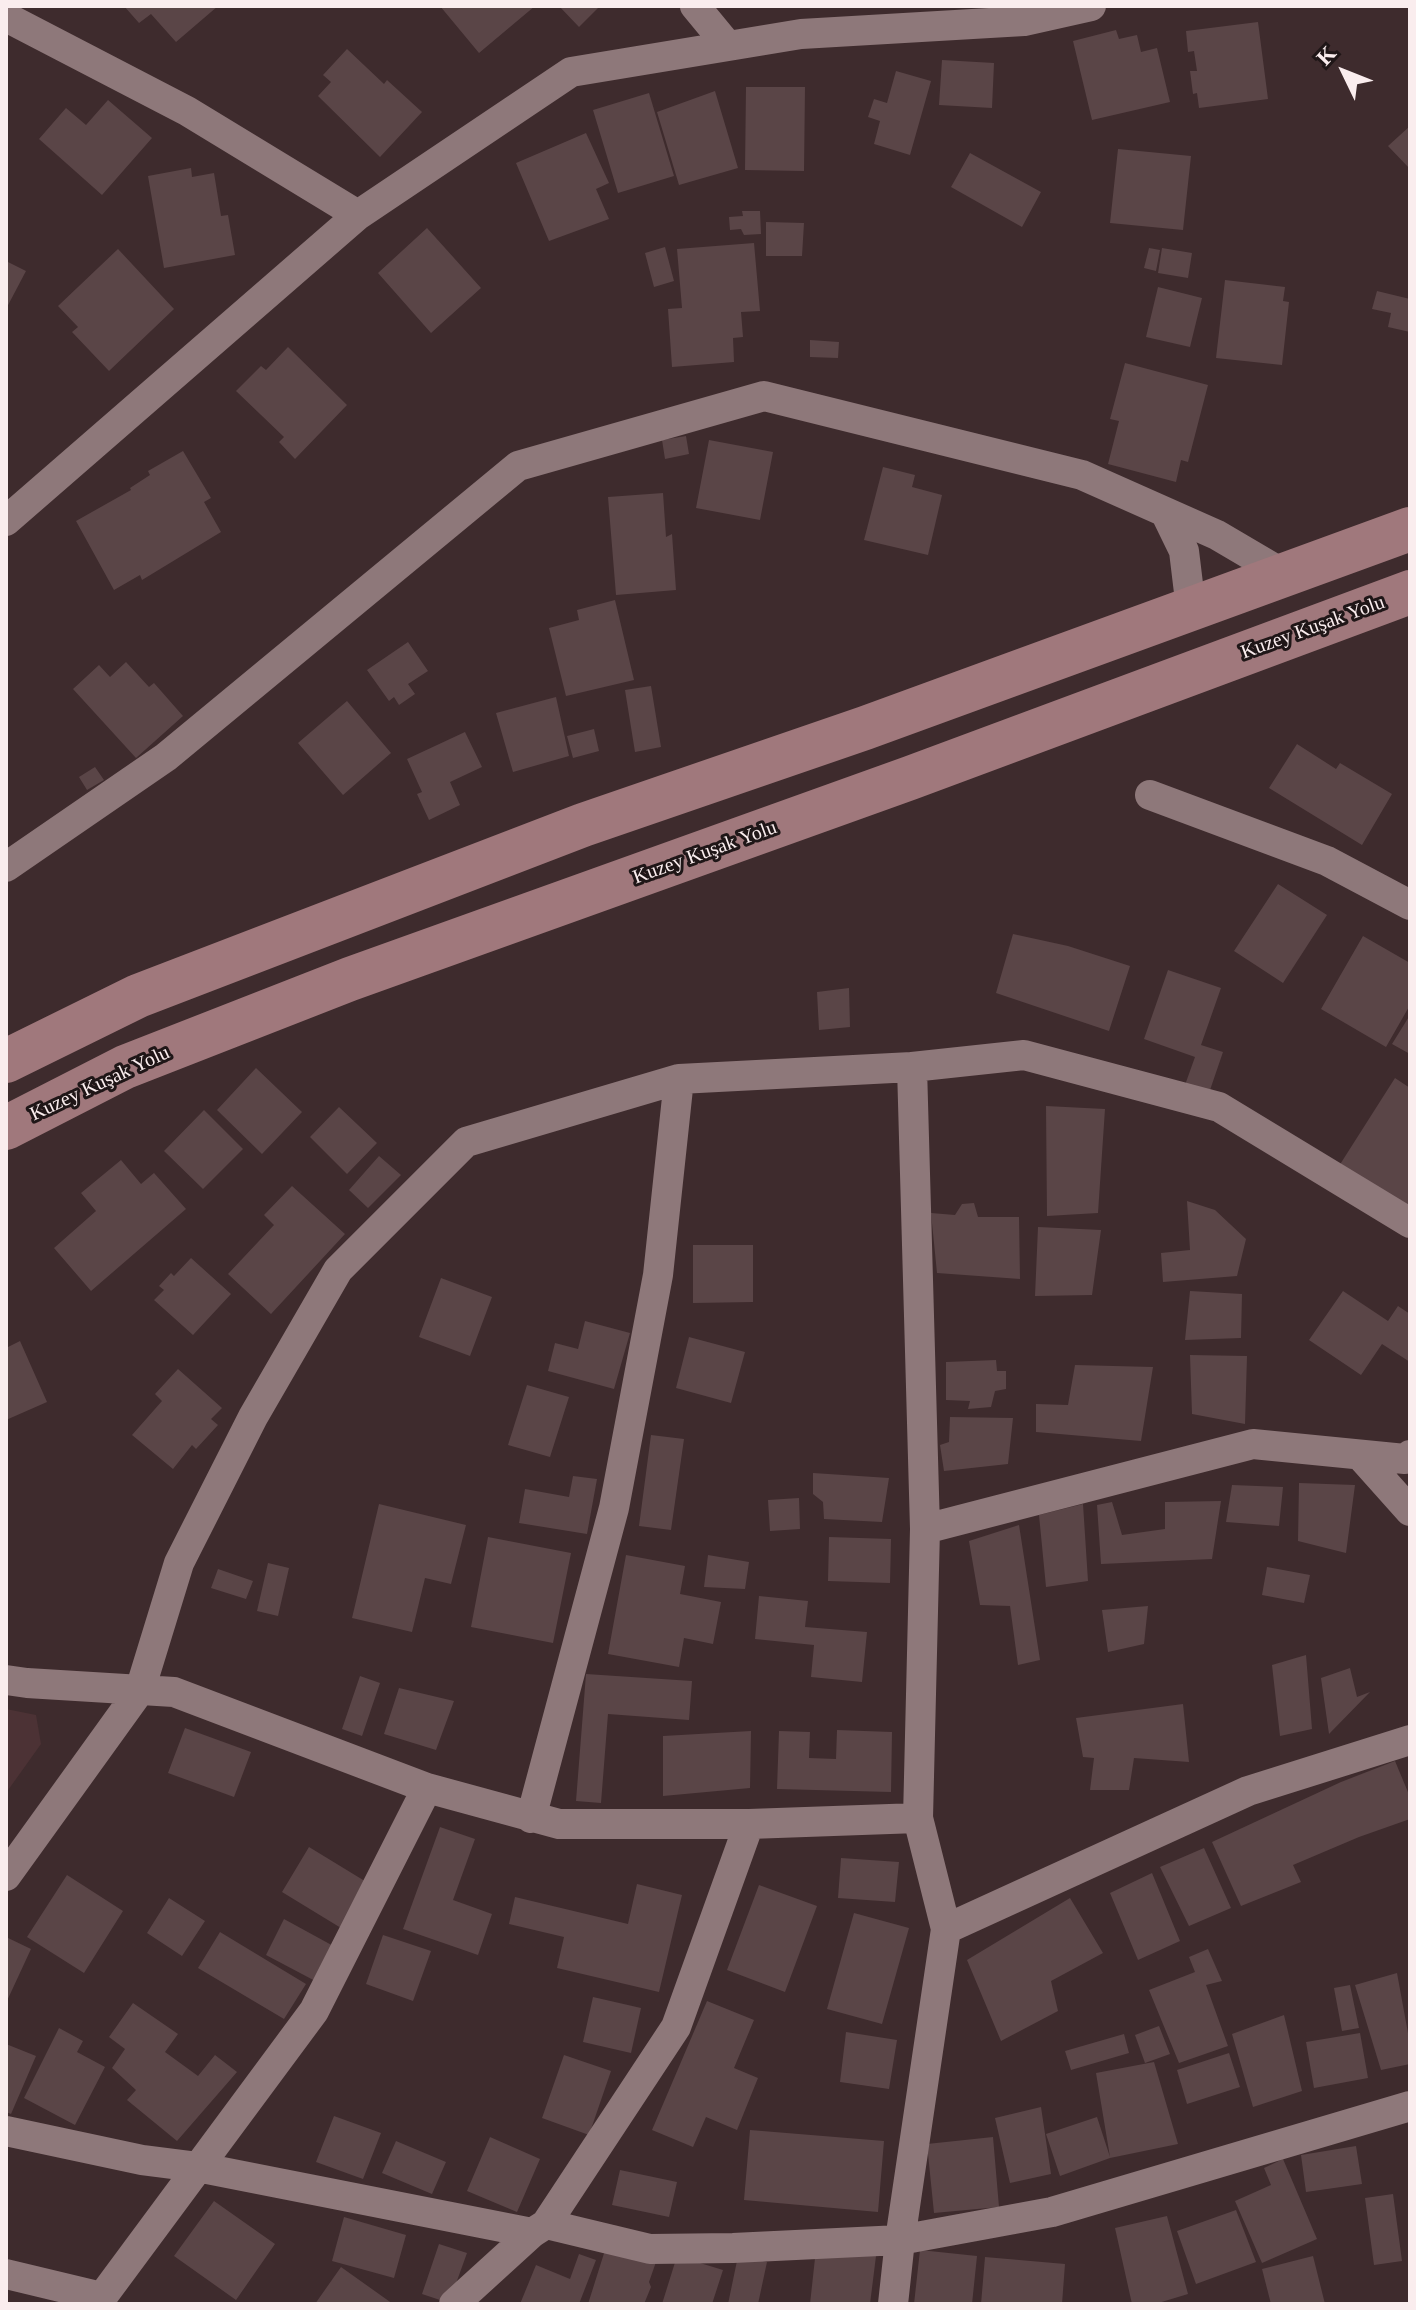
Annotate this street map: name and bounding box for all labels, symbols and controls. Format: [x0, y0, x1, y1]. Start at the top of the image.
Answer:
north arrow [1304, 32, 1384, 112]
text: K [1311, 41, 1341, 70]
street label: Kuzey Kuşak Yolu [1238, 591, 1388, 665]
street label: Kuzey Kuşak Yolu [630, 816, 780, 890]
street label: Kuzey Kuşak Yolu [26, 1041, 174, 1127]

